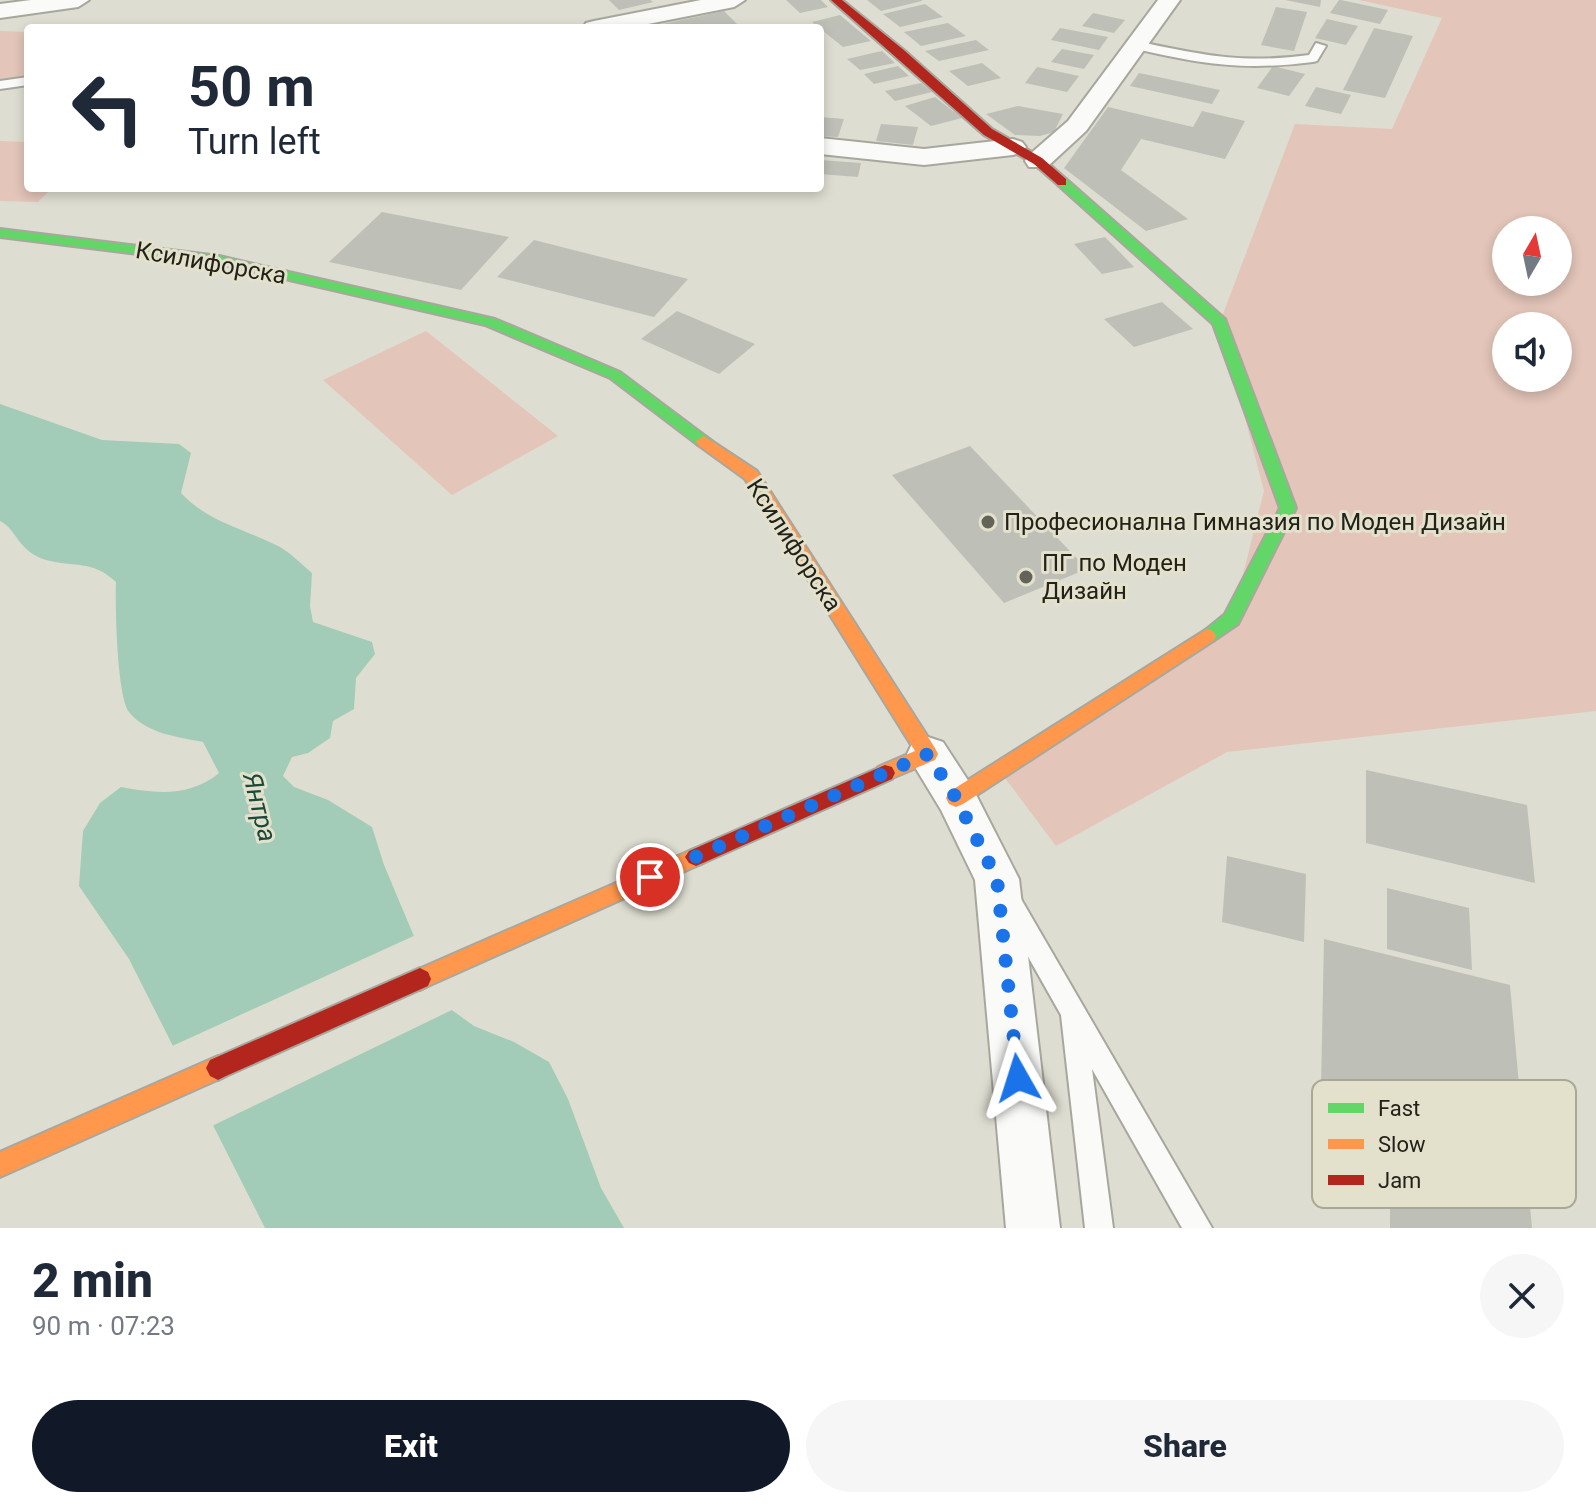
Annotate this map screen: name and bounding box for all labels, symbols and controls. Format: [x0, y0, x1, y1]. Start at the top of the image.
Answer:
text: 50 m [188, 54, 315, 120]
icon: left [56, 56, 160, 160]
text: Turn left [188, 121, 321, 163]
north arrow [1492, 216, 1572, 296]
map controls [1492, 216, 1572, 392]
street label: Ксилифорска [134, 236, 288, 290]
button: sound [1492, 312, 1572, 392]
street label: Ксилифорска [741, 473, 847, 617]
place label: Професионална Гимназия по Моден Дизайн [1004, 508, 1506, 536]
marker: Професионална Гимназия по Моден Дизайн [979, 513, 997, 531]
place label: ПГ по Моден Дизайн [1042, 549, 1187, 605]
marker: ПГ по Моден Дизайн [1017, 568, 1035, 586]
water label: Янтра [237, 768, 283, 845]
pin [616, 843, 684, 911]
icon: arrive [628, 855, 672, 899]
position arrow [976, 1036, 1060, 1120]
legend [1312, 1080, 1576, 1208]
text: Fast [1378, 1096, 1420, 1121]
text: Slow [1378, 1132, 1426, 1157]
text: Jam [1378, 1168, 1421, 1193]
text: 2 min [32, 1252, 153, 1309]
button: close [1480, 1254, 1564, 1338]
text: 90 m · 07:23 [32, 1311, 175, 1341]
button: Exit [32, 1400, 790, 1492]
button: Share [806, 1400, 1564, 1492]

